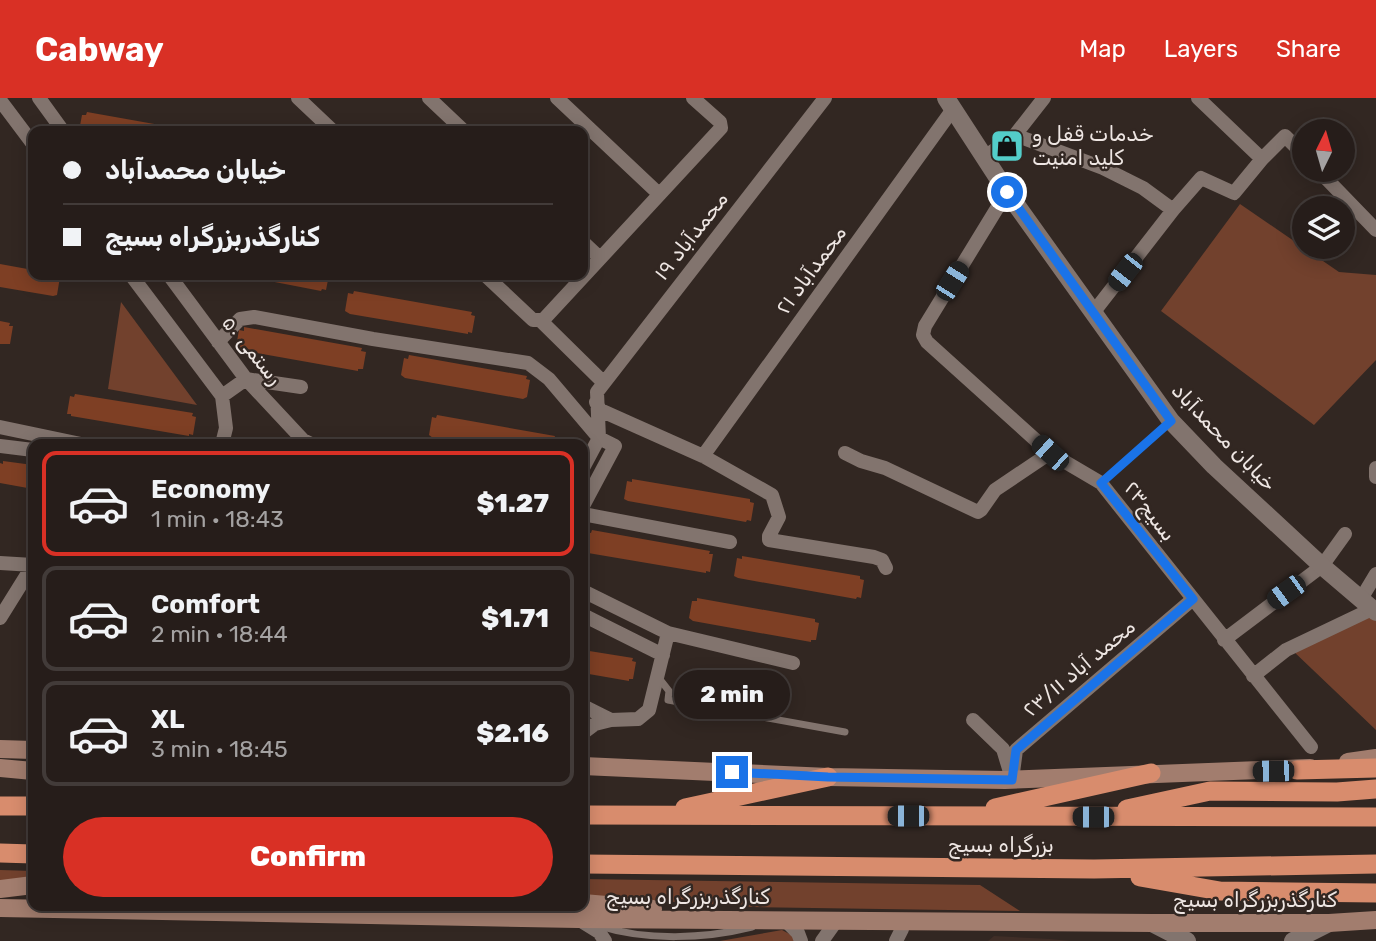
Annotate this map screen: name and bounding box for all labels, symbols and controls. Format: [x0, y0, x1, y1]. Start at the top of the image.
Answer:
text: Cabway [35, 30, 164, 69]
text: Map [1079, 35, 1126, 63]
text: Layers [1164, 35, 1238, 63]
text: Share [1276, 35, 1341, 63]
north arrow [1292, 119, 1354, 182]
map controls [1292, 119, 1355, 259]
place label: خدمات قفل و کلید امنیت [1032, 121, 1154, 170]
shop icon: خدمات قفل و کلید امنیت [988, 127, 1026, 165]
text: خیابان محمدآباد [105, 155, 286, 186]
route start [991, 176, 1023, 208]
street label: محمدآباد ۱۹ [648, 186, 733, 285]
button: layers [1292, 196, 1355, 259]
street label: محمدآباد ۲۱ [770, 220, 851, 319]
text: کنارگذربزرگراه بسیج [105, 222, 320, 253]
car [1104, 249, 1147, 295]
car [932, 258, 973, 304]
street label: رستمی ۵۰ [217, 310, 288, 390]
street label: خیابان محمدآباد [1167, 377, 1282, 496]
car [1028, 431, 1073, 475]
icon: car [67, 472, 130, 535]
text: Economy [151, 474, 270, 505]
street label: بسیج۲۳ [1118, 476, 1182, 547]
text: $1.27 [476, 488, 549, 519]
text: 1 min · 18:43 [151, 505, 284, 533]
car [1263, 571, 1310, 613]
icon: car [67, 587, 130, 650]
text: Comfort [151, 589, 260, 620]
text: $1.71 [481, 603, 549, 634]
street label: محمد آباد ۲۳/۱۱ [1017, 613, 1140, 722]
text: 2 min · 18:44 [151, 620, 288, 648]
callout: 2 min [674, 670, 790, 720]
text: 2 min [700, 680, 764, 708]
icon: car [67, 702, 130, 765]
text: XL [151, 704, 184, 735]
text: $2.16 [476, 718, 549, 749]
text: 3 min · 18:45 [151, 735, 288, 763]
route end [716, 756, 748, 788]
car [1252, 760, 1295, 782]
car [888, 806, 930, 827]
car [1073, 807, 1115, 828]
button: Confirm [63, 817, 553, 897]
street label: بزرگراه بسیج [948, 832, 1054, 859]
street label: کنارگذربزرگراه بسیج [606, 884, 771, 911]
street label: کنارگذربزرگراه بسیج [1173, 887, 1338, 914]

